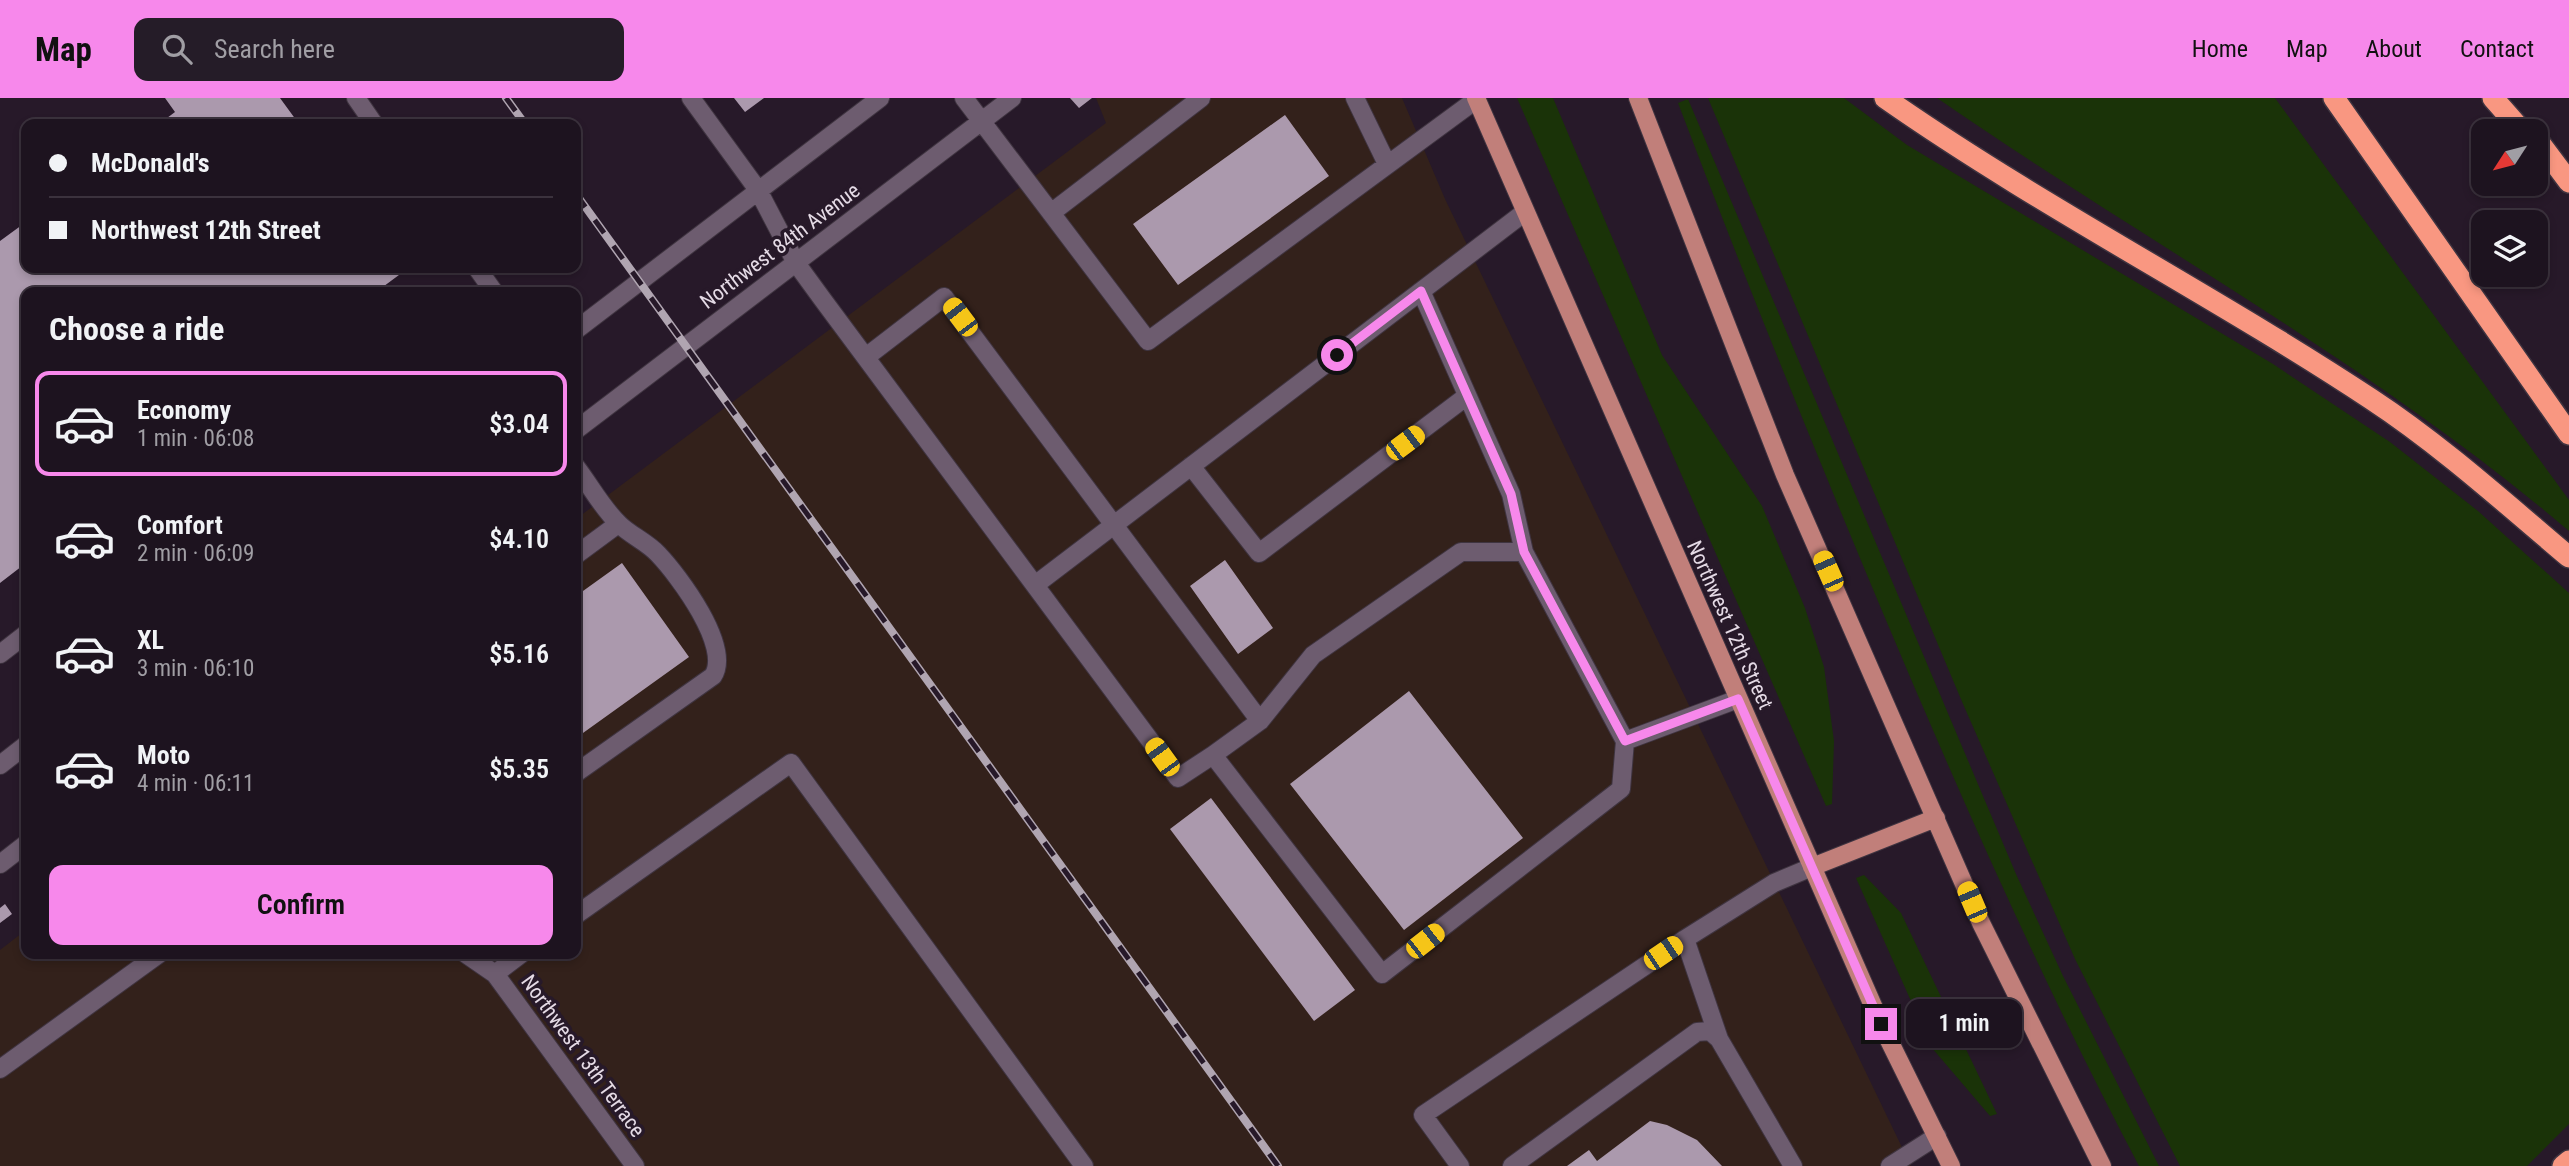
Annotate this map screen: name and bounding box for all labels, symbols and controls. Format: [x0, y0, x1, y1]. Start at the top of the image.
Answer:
search box [134, 18, 624, 81]
text: Map [35, 30, 92, 69]
icon: search [158, 30, 196, 68]
text: Search here [214, 34, 335, 64]
text: Home [2192, 35, 2248, 63]
text: Map [2286, 35, 2328, 63]
text: About [2366, 35, 2422, 63]
text: Contact [2460, 35, 2534, 63]
north arrow [2471, 119, 2548, 196]
map controls [2471, 119, 2548, 287]
text: McDonald's [91, 148, 210, 178]
street label: Northwest 84th Avenue [696, 178, 865, 314]
button: layers [2471, 210, 2548, 287]
text: Northwest 12th Street [91, 215, 321, 245]
car [939, 294, 982, 340]
text: Choose a ride [49, 310, 224, 348]
route start [1321, 339, 1353, 371]
icon: car [53, 392, 116, 455]
text: Economy [137, 395, 231, 425]
text: $3.04 [489, 409, 549, 439]
car [1382, 422, 1429, 464]
text: 1 min · 06:08 [137, 425, 254, 452]
icon: car [53, 507, 116, 570]
text: Comfort [137, 510, 223, 540]
text: $4.10 [489, 524, 549, 554]
street label: Northwest 12th Street [1682, 537, 1778, 713]
text: 2 min · 06:09 [137, 540, 254, 567]
car [1810, 548, 1847, 594]
icon: car [53, 622, 116, 685]
text: XL [137, 625, 164, 655]
text: $5.16 [489, 639, 549, 669]
text: 3 min · 06:10 [137, 655, 254, 682]
car [1142, 734, 1183, 780]
icon: car [53, 737, 116, 800]
text: Moto [137, 740, 190, 770]
text: $5.35 [489, 754, 549, 784]
text: 4 min · 06:11 [137, 770, 254, 797]
button: Confirm [49, 865, 553, 945]
car [1955, 879, 1990, 925]
car [1402, 920, 1449, 962]
car [1640, 933, 1687, 973]
street label: Northwest 13th Terrace [516, 970, 650, 1142]
callout: 1 min [1906, 1000, 2021, 1048]
route end [1865, 1008, 1897, 1040]
text: 1 min [1939, 1010, 1989, 1037]

